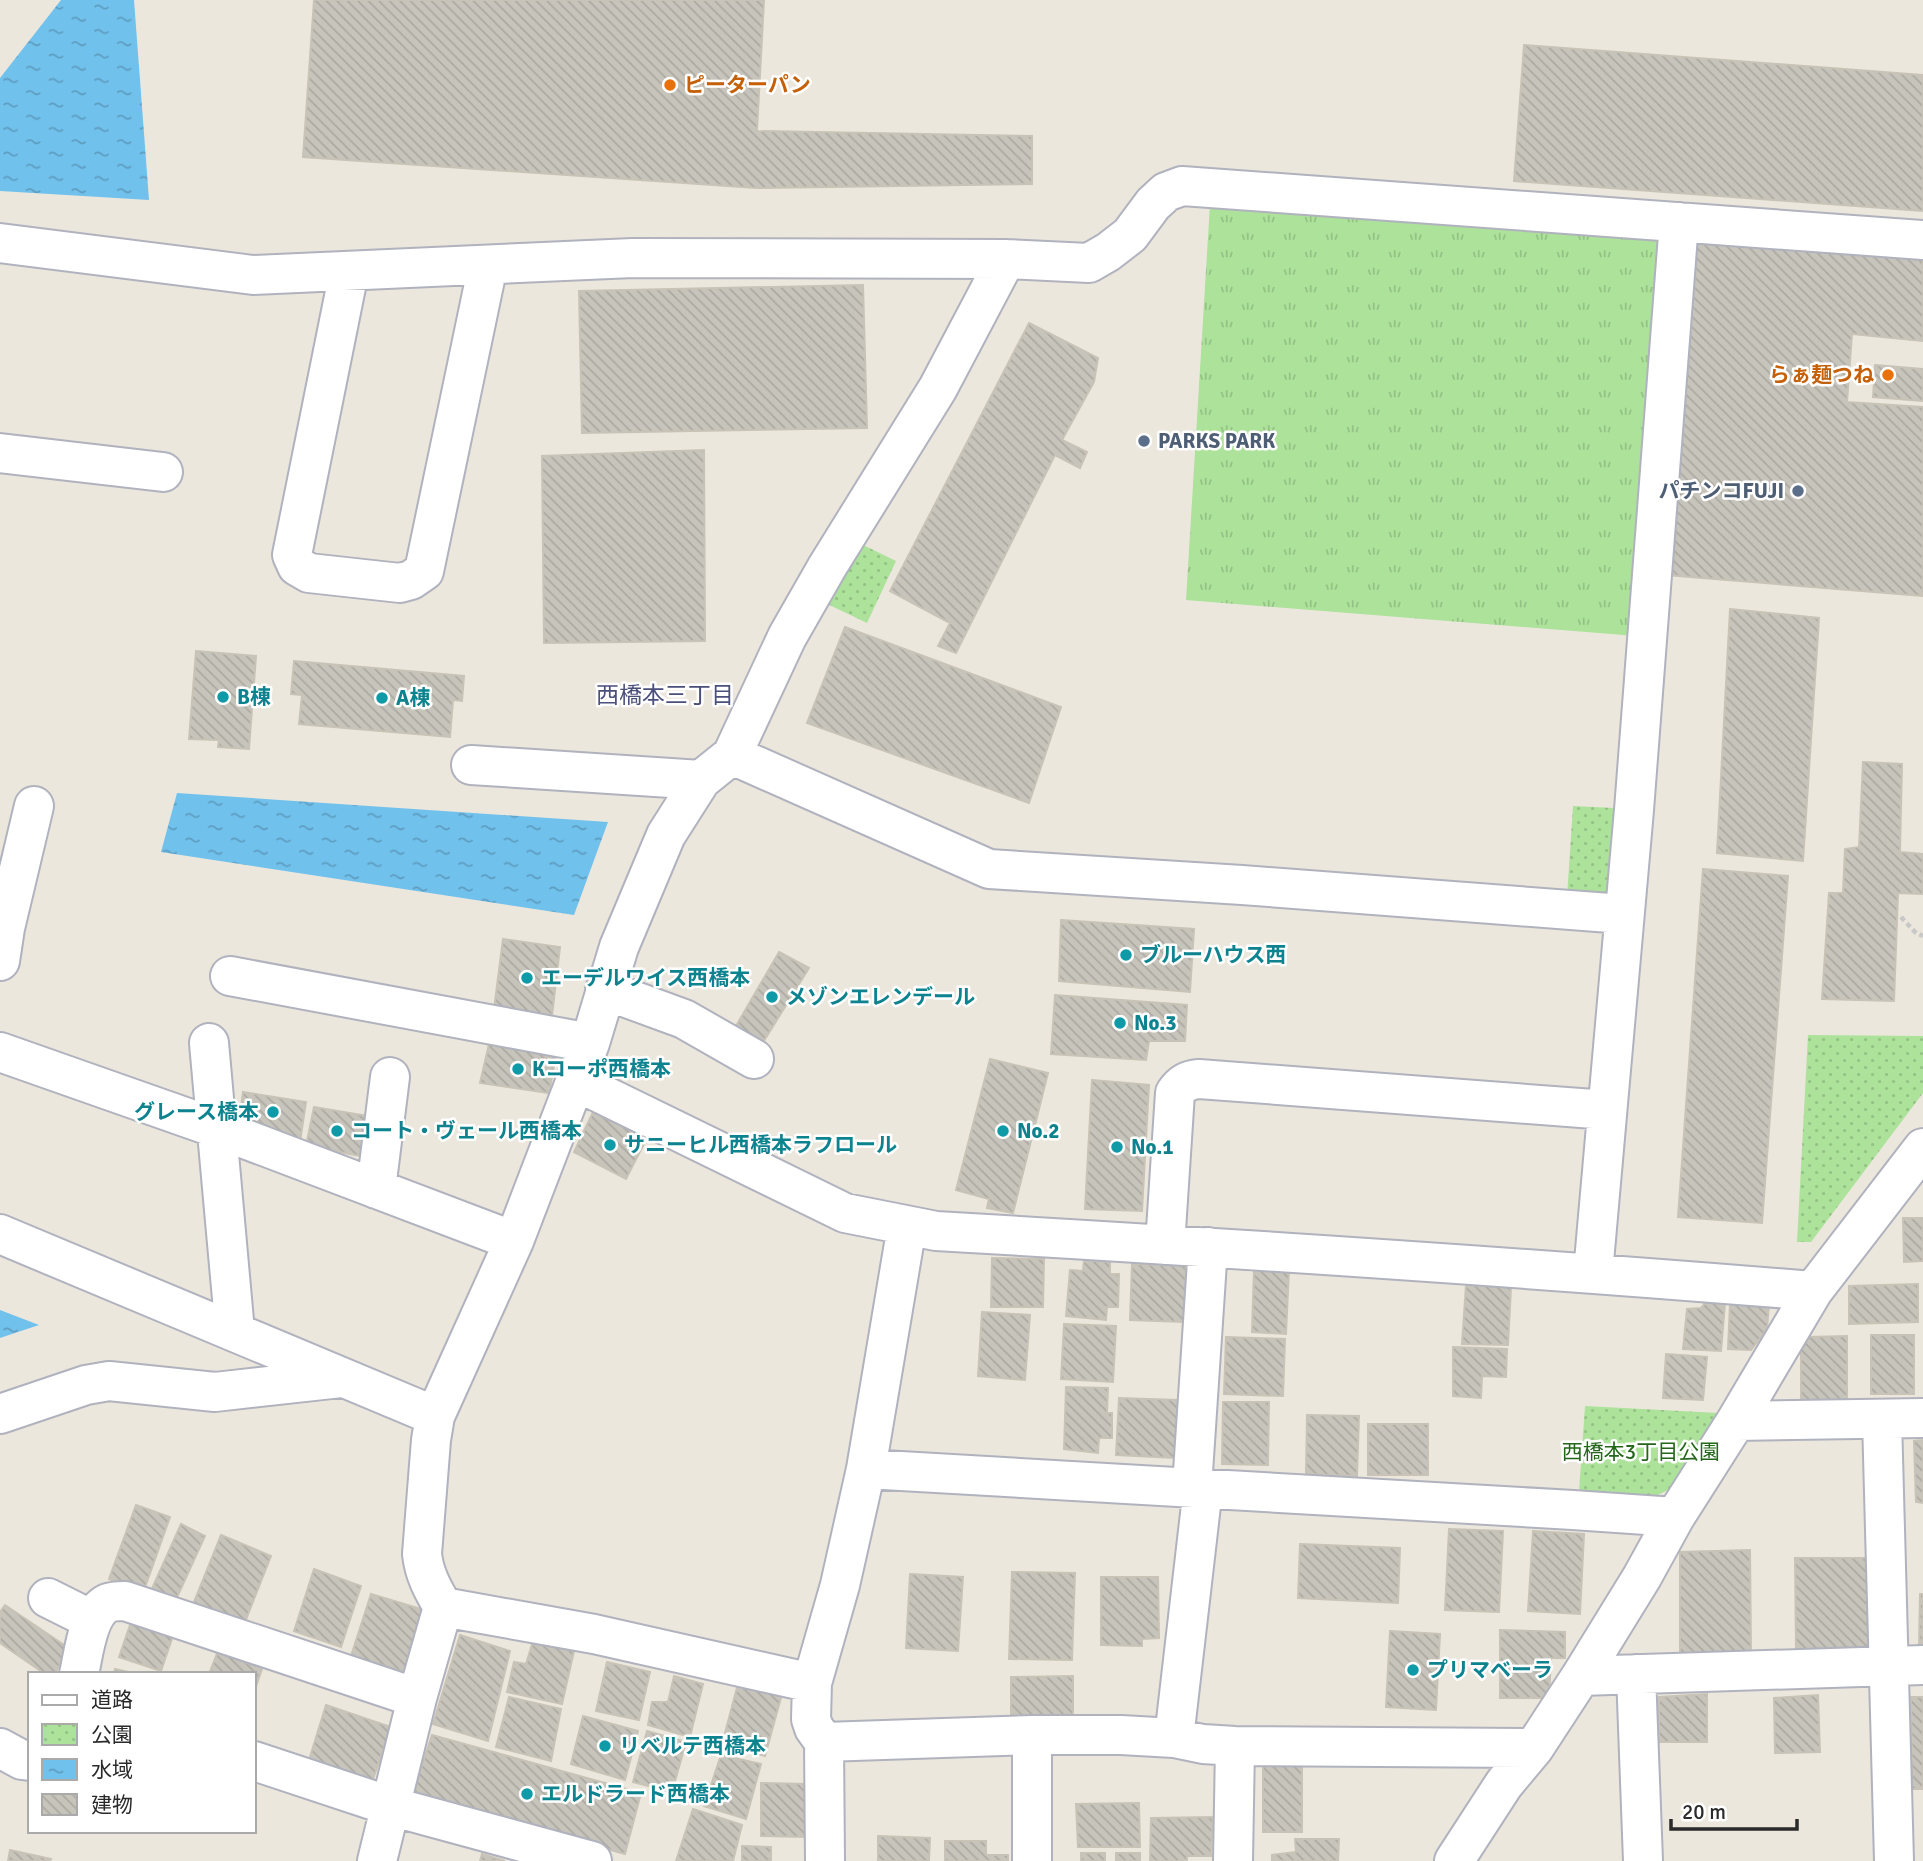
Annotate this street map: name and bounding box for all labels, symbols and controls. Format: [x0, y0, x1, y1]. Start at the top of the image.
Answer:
place label: ピーターパン [684, 72, 811, 98]
marker: ピーターパン [662, 77, 678, 93]
place label: らぁ麺つね [1769, 362, 1874, 388]
marker: らぁ麺つね [1880, 367, 1896, 383]
place label: PARKS PARK [1158, 428, 1275, 454]
marker: PARKS PARK [1136, 433, 1152, 449]
place label: パチンコFUJI [1659, 478, 1784, 504]
marker: パチンコFUJI [1790, 483, 1806, 499]
district label: 西橋本三丁目 [596, 681, 734, 710]
place label: B棟 [237, 684, 271, 710]
place label: A棟 [396, 685, 430, 711]
marker: B棟 [215, 689, 231, 705]
marker: A棟 [374, 690, 390, 706]
place label: ブルーハウス西 [1140, 942, 1287, 968]
marker: ブルーハウス西 [1118, 947, 1134, 963]
place label: エーデルワイス西橋本 [541, 965, 750, 991]
marker: エーデルワイス西橋本 [519, 970, 535, 986]
place label: メゾンエレンデール [786, 984, 975, 1010]
marker: メゾンエレンデール [764, 989, 780, 1005]
place label: No.3 [1134, 1010, 1177, 1036]
marker: No.3 [1112, 1015, 1128, 1031]
place label: Kコーポ西橋本 [532, 1056, 671, 1082]
marker: Kコーポ西橋本 [510, 1061, 526, 1077]
place label: グレース橋本 [134, 1099, 259, 1125]
marker: グレース橋本 [265, 1104, 281, 1120]
place label: コート・ヴェール西橋本 [351, 1118, 582, 1144]
place label: No.2 [1017, 1118, 1060, 1144]
marker: コート・ヴェール西橋本 [329, 1123, 345, 1139]
marker: No.2 [995, 1123, 1011, 1139]
place label: サニーヒル西橋本ラフロール [624, 1132, 897, 1158]
place label: No.1 [1131, 1134, 1174, 1160]
marker: サニーヒル西橋本ラフロール [602, 1137, 618, 1153]
marker: No.1 [1109, 1139, 1125, 1155]
park label: 西橋本3丁目公園 [1562, 1439, 1720, 1465]
place label: プリマベーラ [1427, 1657, 1553, 1683]
marker: プリマベーラ [1405, 1662, 1421, 1678]
legend [28, 1672, 256, 1833]
text: 道路 [91, 1687, 133, 1713]
text: 公園 [91, 1722, 133, 1748]
place label: リベルテ西橋本 [619, 1733, 766, 1759]
marker: リベルテ西橋本 [597, 1738, 613, 1754]
text: 水域 [91, 1757, 133, 1783]
place label: エルドラード西橋本 [541, 1781, 730, 1807]
marker: エルドラード西橋本 [519, 1786, 535, 1802]
scale bar [1671, 1787, 1797, 1831]
text: 建物 [91, 1792, 133, 1818]
text: 20 m [1682, 1799, 1726, 1825]

